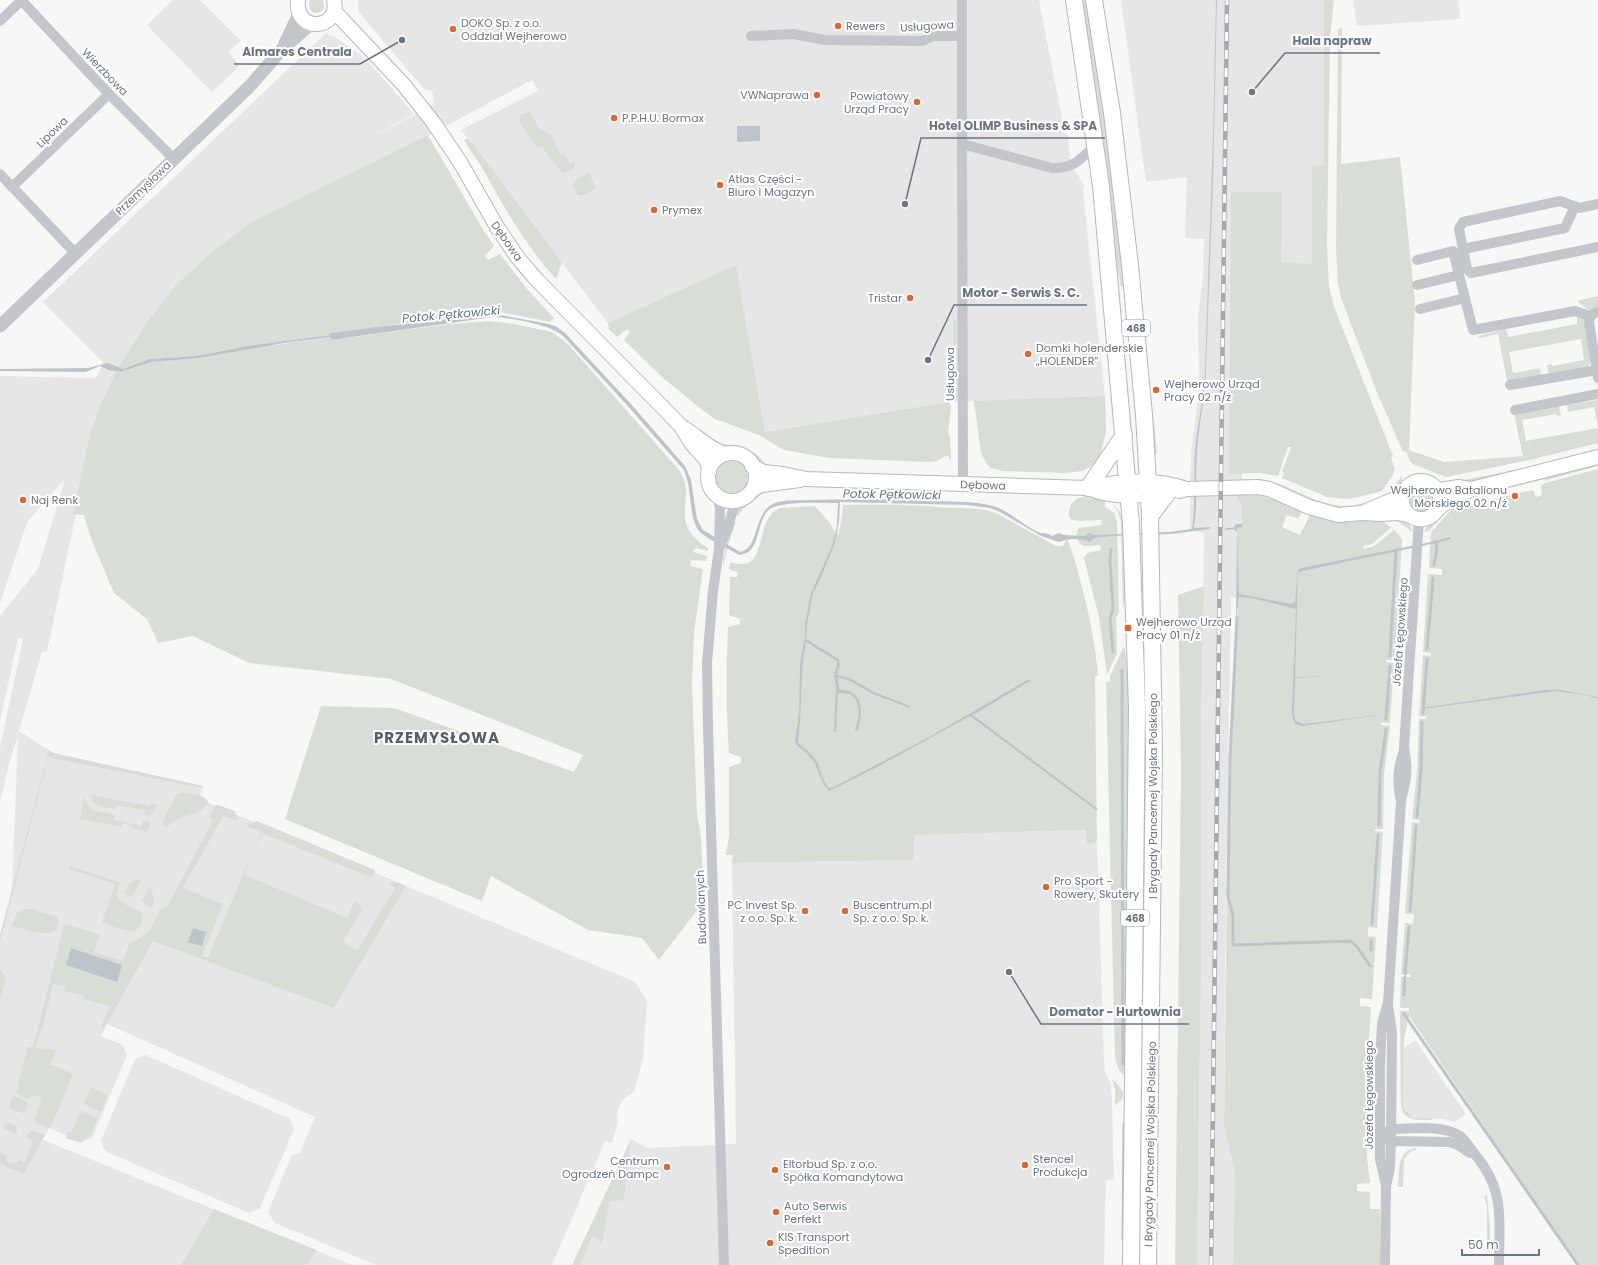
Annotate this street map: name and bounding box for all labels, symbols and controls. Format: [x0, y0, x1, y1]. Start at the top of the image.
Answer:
place label: DOKO Sp. z o.o. Oddział Wejherowo [461, 15, 567, 44]
street label: Usługowa [900, 16, 954, 36]
place label: Rewers [846, 18, 885, 34]
marker: Rewers [833, 21, 843, 31]
marker: DOKO Sp. z o.o. Oddział Wejherowo [448, 24, 458, 34]
callout: Hala napraw [1285, 29, 1380, 53]
text: Hala napraw [1292, 32, 1372, 49]
callout: Almares Centrala [234, 40, 360, 64]
text: Almares Centrala [242, 43, 352, 60]
street label: Wierzbowa [78, 45, 132, 99]
place label: VWNaprawa [740, 87, 809, 103]
place label: Powiatowy Urząd Pracy [844, 88, 910, 117]
marker: VWNaprawa [812, 90, 822, 100]
marker: Powiatowy Urząd Pracy [912, 97, 922, 107]
place label: P.P.H.U. Bormax [622, 110, 705, 126]
street label: Lipowa [33, 113, 71, 151]
marker: P.P.H.U. Bormax [609, 113, 619, 123]
callout: Hotel OLIMP Business & SPA [921, 114, 1105, 138]
text: Hotel OLIMP Business & SPA [929, 117, 1097, 134]
street label: Przemysłowa [112, 157, 174, 219]
place label: Atlas Części - Biuro i Magazyn [728, 171, 814, 200]
marker: Atlas Części - Biuro i Magazyn [715, 180, 725, 190]
place label: Prymex [662, 202, 703, 218]
marker: Prymex [649, 205, 659, 215]
street label: Dębowa [487, 218, 527, 264]
callout: Motor - Serwis S. C. [954, 281, 1087, 305]
text: Motor - Serwis S. C. [962, 284, 1080, 301]
place label: Tristar [868, 290, 902, 306]
marker: Tristar [905, 293, 915, 303]
water label: Potok Pętkowicki [401, 301, 502, 327]
road number: 468 [1122, 320, 1150, 336]
place label: Domki holenderskie „HOLENDER” [1035, 340, 1144, 369]
street label: Usługowa [942, 347, 958, 401]
marker: Domki holenderskie „HOLENDER” [1023, 349, 1033, 359]
place label: Wejherowo Urząd Pracy 02 n/ż [1164, 376, 1260, 405]
marker: Wejherowo Urząd Pracy 02 n/ż [1151, 385, 1161, 395]
street label: Dębowa [960, 476, 1006, 494]
place label: Wejherowo Batalionu Morskiego 02 n/ż [1391, 482, 1507, 511]
water label: Potok Pętkowicki [843, 485, 942, 503]
marker: Wejherowo Batalionu Morskiego 02 n/ż [1510, 491, 1520, 501]
place label: Naj Renk [31, 492, 78, 508]
marker: Naj Renk [18, 495, 28, 505]
street label: Józefa Łęgowskiego [1388, 577, 1412, 687]
place label: Wejherowo Urząd Pracy 01 n/ż [1136, 614, 1232, 643]
marker: Wejherowo Urząd Pracy 01 n/ż [1123, 623, 1133, 633]
street label: I Brygady Pancernej Wojska Polskiego [1145, 693, 1161, 899]
district label: PRZEMYSŁOWA [374, 727, 500, 748]
street label: Budowlanych [692, 870, 710, 944]
place label: Pro Sport - Rowery, Skutery [1054, 873, 1140, 902]
marker: Pro Sport - Rowery, Skutery [1041, 882, 1051, 892]
place label: PC Invest Sp. z o.o. Sp. k. [728, 897, 797, 926]
place label: Buscentrum.pl Sp. z o.o. Sp. k. [853, 897, 932, 926]
marker: PC Invest Sp. z o.o. Sp. k. [800, 906, 810, 916]
marker: Buscentrum.pl Sp. z o.o. Sp. k. [840, 906, 850, 916]
road number: 468 [1121, 910, 1149, 926]
callout: Domator - Hurtownia [1041, 1000, 1189, 1024]
text: Domator - Hurtownia [1049, 1003, 1181, 1020]
street label: Józefa Łęgowskiego [1361, 1040, 1377, 1150]
street label: I Brygady Pancernej Wojska Polskiego [1140, 1041, 1160, 1247]
place label: Stencel Produkcja [1033, 1151, 1088, 1180]
place label: Centrum Ogrodzeń Dampc [562, 1153, 659, 1182]
place label: Eltorbud Sp. z o.o. Spółka Komandytowa [783, 1156, 903, 1185]
marker: Stencel Produkcja [1020, 1160, 1030, 1170]
marker: Centrum Ogrodzeń Dampc [662, 1162, 672, 1172]
marker: Eltorbud Sp. z o.o. Spółka Komandytowa [770, 1165, 780, 1175]
place label: Auto Serwis Perfekt [784, 1198, 848, 1227]
marker: Auto Serwis Perfekt [771, 1207, 781, 1217]
place label: KIS Transport Spedition [778, 1229, 850, 1258]
scale bar [1462, 1231, 1539, 1257]
text: 50 m [1468, 1236, 1499, 1253]
marker: KIS Transport Spedition [765, 1238, 775, 1248]

